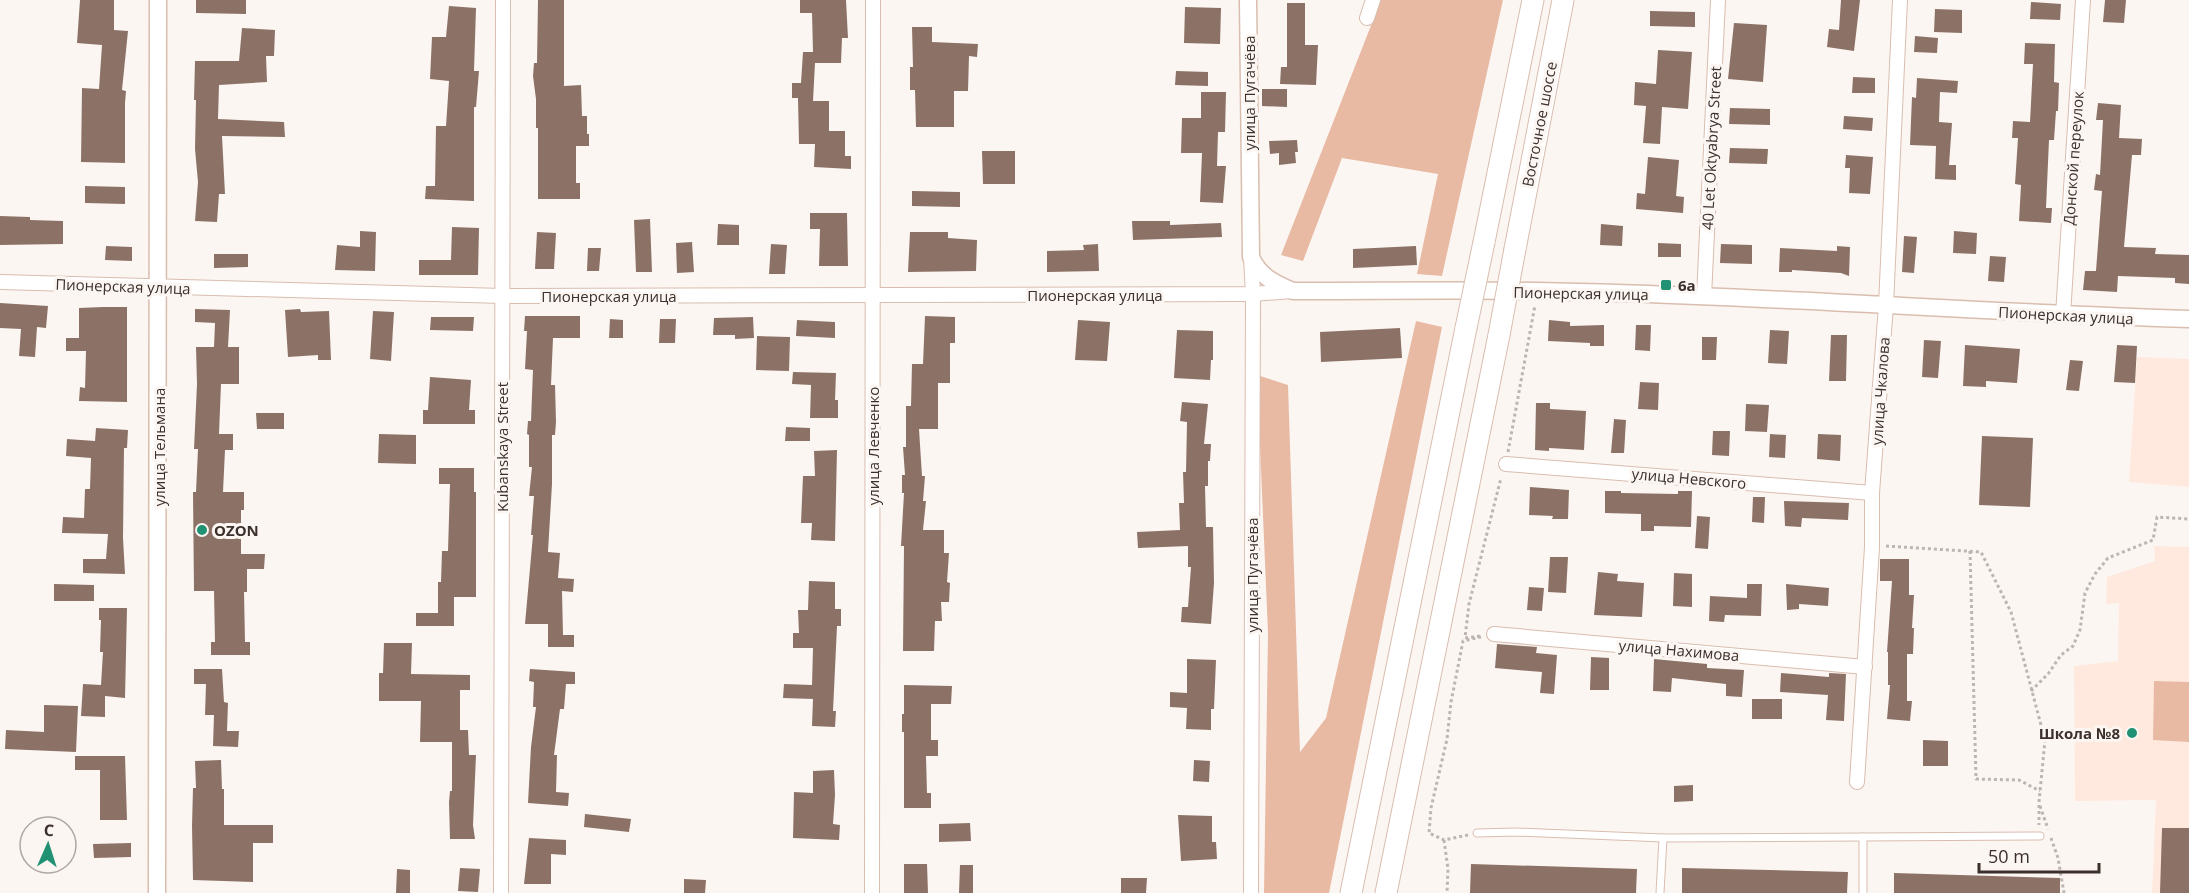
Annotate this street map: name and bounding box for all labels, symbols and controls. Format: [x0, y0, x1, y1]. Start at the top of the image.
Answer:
street label: улица Пугачёва [1239, 36, 1259, 150]
street label: Восточное шоссе [1517, 60, 1561, 188]
street label: 40 Let Oktyabrya Street [1697, 65, 1725, 231]
street label: Донской переулок [2058, 90, 2088, 226]
street label: Пионерская улица [55, 274, 191, 298]
place label: 6а [1678, 275, 1696, 295]
marker: 6а [1659, 278, 1673, 292]
street label: Пионерская улица [1513, 282, 1649, 304]
street label: Пионерская улица [1027, 285, 1163, 305]
street label: Пионерская улица [541, 286, 677, 306]
street label: Пионерская улица [1998, 301, 2134, 329]
street label: улица Чкалова [1866, 336, 1894, 446]
street label: Kubanskaya Street [492, 382, 512, 512]
street label: улица Левченко [863, 387, 883, 505]
street label: улица Тельмана [149, 388, 169, 506]
street label: улица Невского [1631, 463, 1747, 493]
street label: улица Пугачёва [1242, 518, 1262, 632]
place label: OZON [214, 520, 259, 540]
marker: OZON [195, 523, 209, 537]
street label: улица Нахимова [1618, 635, 1740, 665]
place label: Школа №8 [2039, 723, 2120, 743]
marker: Школа №8 [2125, 726, 2139, 740]
north arrow [18, 815, 78, 875]
text: С [43, 819, 54, 841]
scale bar [1979, 836, 2099, 874]
text: 50 m [1988, 844, 2030, 868]

